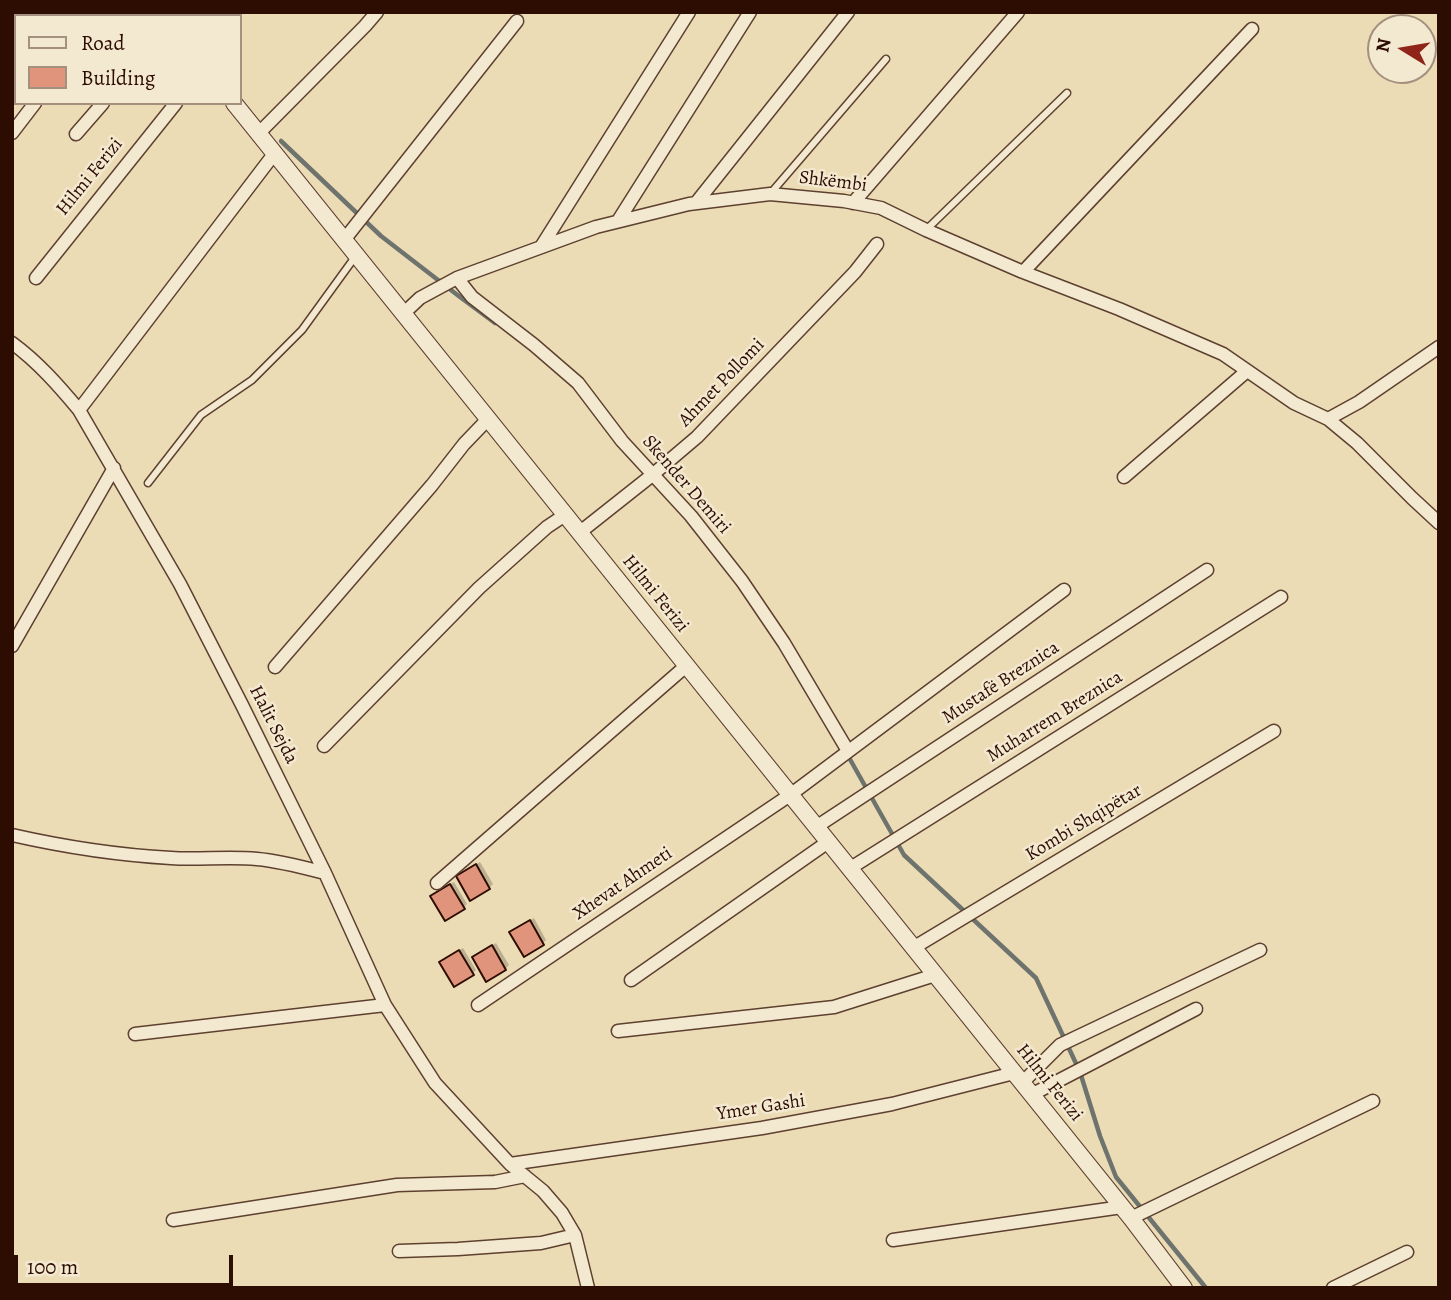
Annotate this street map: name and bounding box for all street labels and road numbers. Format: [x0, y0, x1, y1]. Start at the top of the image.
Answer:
street label: Hilmi Ferizi [52, 134, 128, 220]
street label: Shkëmbi [798, 167, 868, 197]
street label: Ahmet Pollomi [674, 334, 770, 432]
street label: Skender Demiri [637, 431, 735, 539]
street label: Hilmi Ferizi [617, 551, 693, 637]
street label: Mustafë Breznica [938, 637, 1064, 729]
street label: Muharrem Breznica [983, 666, 1127, 768]
street label: Halit Sejda [244, 682, 302, 768]
street label: Kombi Shqipëtar [1022, 779, 1146, 867]
street label: Xhevat Ahmeti [569, 842, 677, 926]
street label: Hilmi Ferizi [1011, 1040, 1087, 1126]
street label: Ymer Gashi [715, 1090, 807, 1126]

